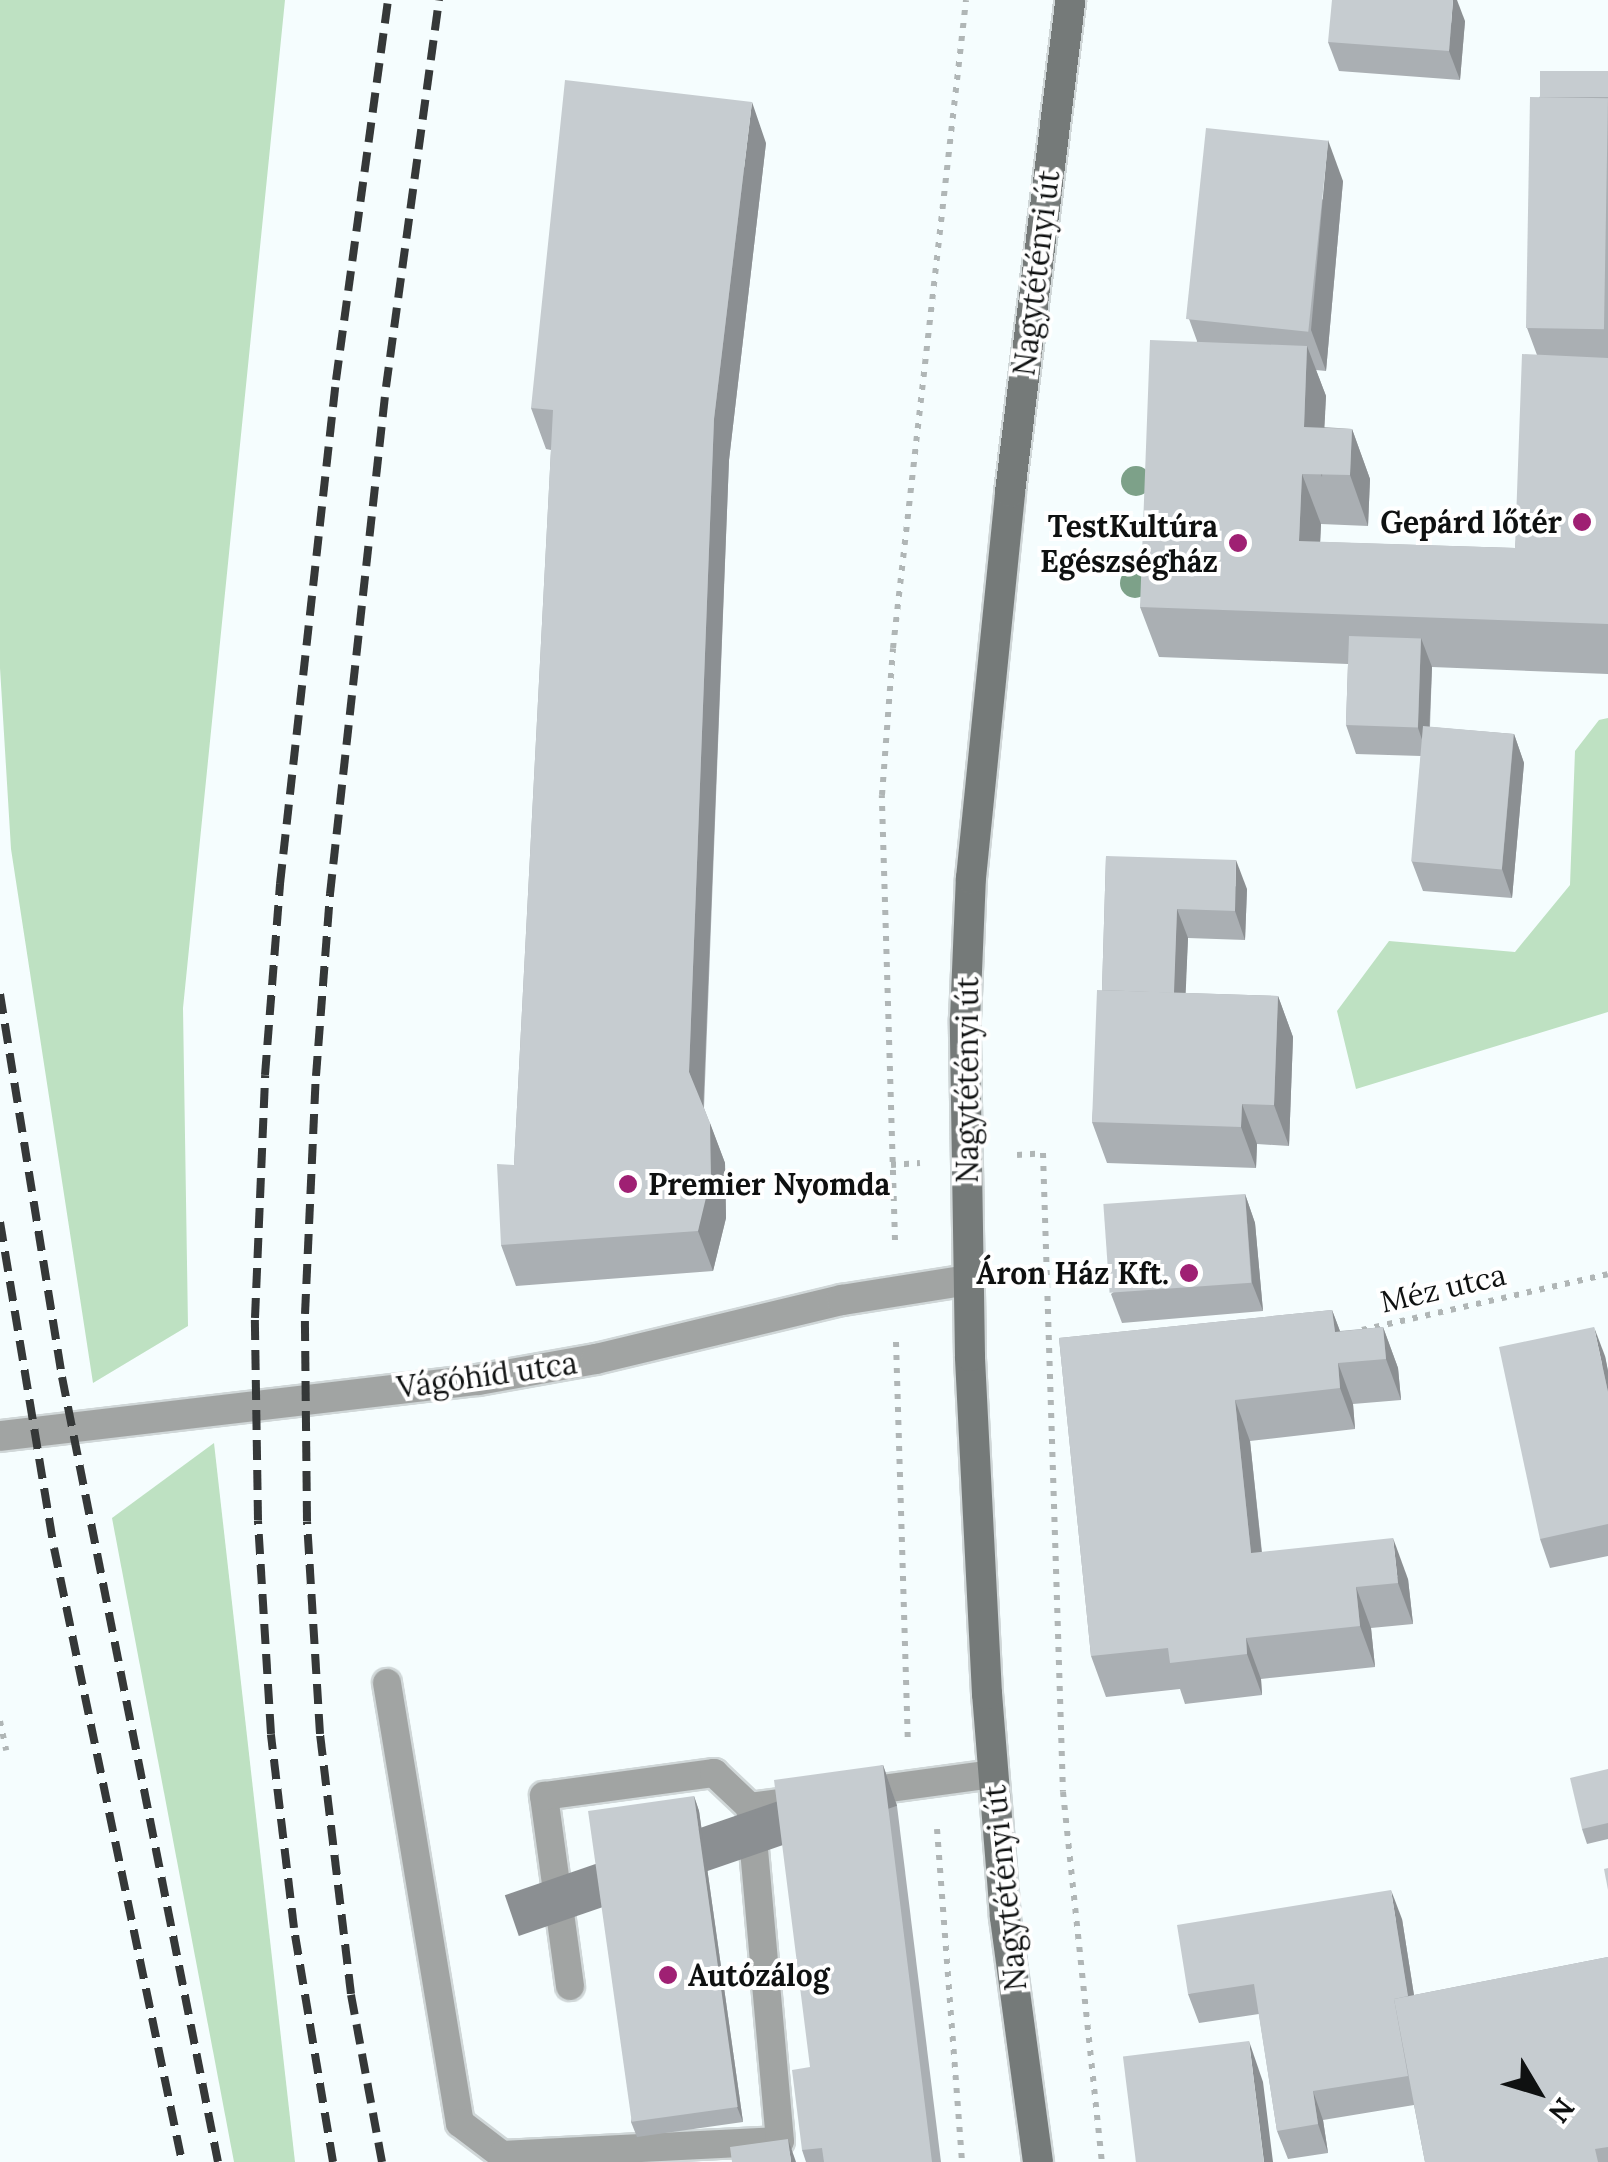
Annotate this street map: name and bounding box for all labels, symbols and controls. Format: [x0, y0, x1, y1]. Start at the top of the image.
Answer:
street label: Nagytétényi út [1006, 168, 1066, 378]
place label: Gepárd lőtér [1380, 504, 1562, 540]
place label: TestKultúra Egészségház [1040, 508, 1218, 578]
marker: Gepárd lőtér [1571, 511, 1593, 533]
marker: TestKultúra Egészségház [1227, 532, 1249, 554]
street label: Nagytétényi út [949, 977, 985, 1183]
place label: Premier Nyomda [648, 1166, 890, 1202]
marker: Premier Nyomda [617, 1173, 639, 1195]
place label: Áron Ház Kft. [976, 1255, 1169, 1291]
street label: Méz utca [1377, 1256, 1509, 1320]
marker: Áron Ház Kft. [1178, 1262, 1200, 1284]
street label: Vágóhíd utca [395, 1345, 579, 1405]
street label: Nagytétényi út [976, 1783, 1034, 1993]
place label: Autózálog [688, 1957, 829, 1993]
marker: Autózálog [657, 1964, 679, 1986]
north arrow [1488, 2042, 1588, 2142]
text: N [1541, 2091, 1582, 2130]

